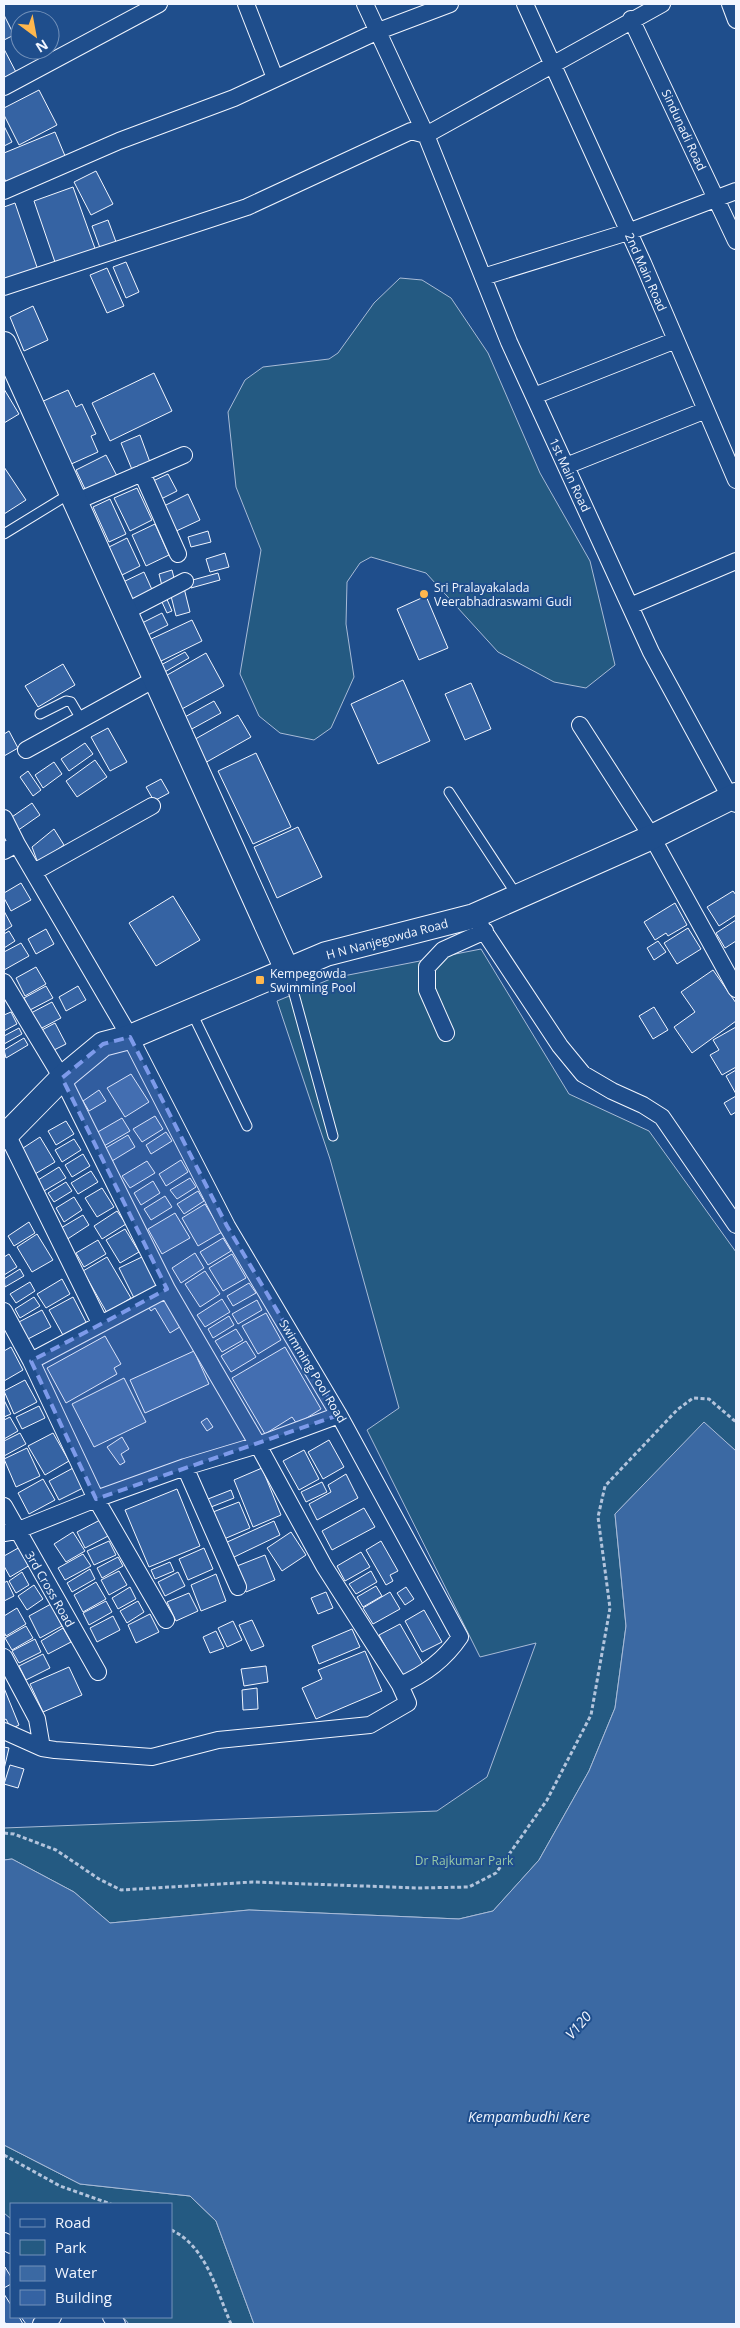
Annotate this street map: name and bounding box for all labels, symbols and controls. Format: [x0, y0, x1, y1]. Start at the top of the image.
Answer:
north arrow [10, 10, 60, 60]
text: N [32, 35, 52, 58]
street label: Sindunadi Road [658, 87, 710, 173]
street label: 2nd Main Road [621, 230, 671, 314]
street label: 1st Main Road [545, 435, 595, 515]
place label: Sri Pralayakalada Veerabhadraswami Gudi [434, 579, 572, 610]
marker: Sri Pralayakalada Veerabhadraswami Gudi [418, 588, 430, 600]
street label: H N Nanjegowda Road [324, 915, 450, 963]
place label: Kempegowda Swimming Pool [270, 965, 356, 996]
marker: Kempegowda Swimming Pool [254, 974, 266, 986]
street label: Swimming Pool Road [275, 1316, 351, 1426]
street label: 3rd Cross Road [21, 1548, 79, 1630]
park label: Dr Rajkumar Park [415, 1852, 514, 1869]
water label: V120 [561, 2007, 595, 2043]
water label: Kempambudhi Kere [468, 2107, 590, 2126]
legend [10, 2203, 172, 2318]
text: Road [55, 2212, 91, 2232]
text: Park [55, 2237, 86, 2257]
text: Water [55, 2262, 97, 2282]
text: Building [55, 2287, 112, 2307]

